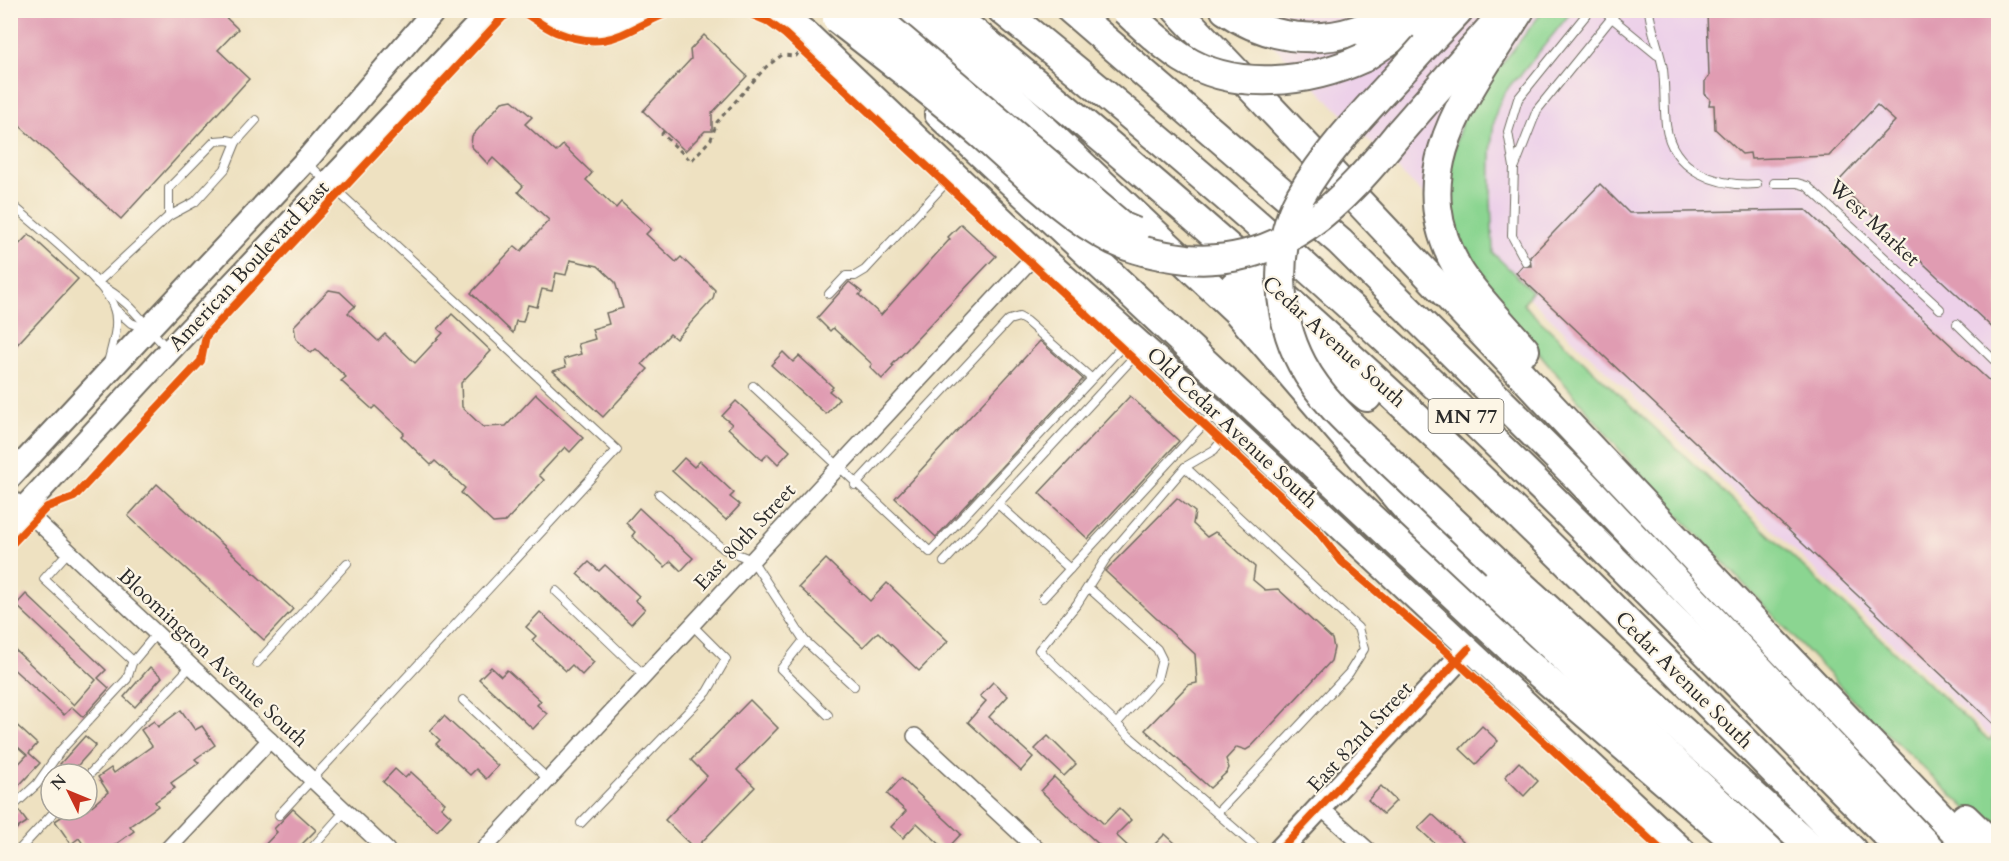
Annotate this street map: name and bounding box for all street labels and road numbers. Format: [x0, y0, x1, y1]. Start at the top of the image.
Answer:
street label: West Market [1821, 172, 1927, 273]
street label: American Boulevard East [162, 174, 336, 358]
street label: Cedar Avenue South [1256, 270, 1413, 415]
street label: Old Cedar Avenue South [1140, 341, 1324, 516]
road number: MN 77 [1428, 399, 1504, 433]
street label: East 80th Street [688, 477, 803, 597]
street label: Bloomington Avenue South [111, 562, 315, 754]
street label: Cedar Avenue South [1609, 605, 1760, 756]
street label: East 82nd Street [1301, 675, 1419, 799]

